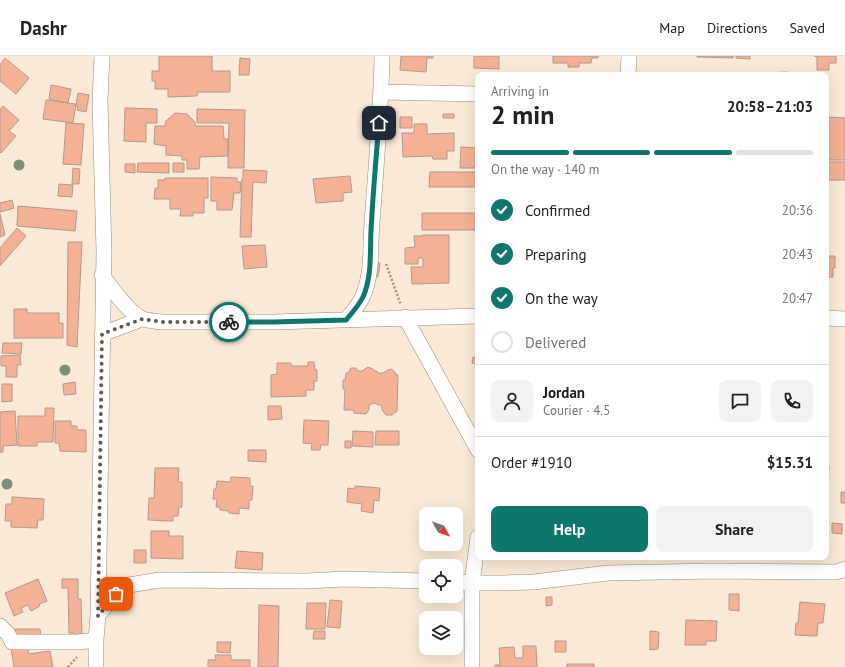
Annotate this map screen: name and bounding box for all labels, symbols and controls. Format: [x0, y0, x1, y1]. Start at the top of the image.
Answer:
text: Dashr [20, 16, 67, 40]
text: Map [659, 19, 685, 37]
text: Directions [707, 19, 767, 37]
text: Saved [789, 19, 825, 37]
text: Arriving in [491, 83, 549, 100]
text: 20:58–21:03 [727, 97, 813, 116]
text: 2 min [491, 98, 554, 131]
pin [362, 106, 396, 140]
icon: home [368, 112, 390, 134]
text: On the way · 140 m [491, 161, 599, 178]
icon: check [491, 199, 513, 221]
text: Confirmed [525, 201, 590, 220]
text: 20:36 [782, 202, 813, 219]
icon: check [491, 243, 513, 265]
text: Preparing [525, 245, 587, 264]
text: 20:43 [782, 246, 813, 263]
icon: check [491, 287, 513, 309]
text: On the way [525, 289, 598, 308]
text: 20:47 [782, 290, 813, 307]
courier [209, 302, 249, 342]
icon: bike [218, 311, 240, 333]
text: Delivered [525, 333, 586, 352]
button: person [491, 380, 533, 422]
button: chat [719, 380, 761, 422]
button: phone [771, 380, 813, 422]
text: Jordan [543, 383, 585, 402]
text: Courier · 4.5 [543, 402, 610, 419]
text: Order #1910 [491, 453, 572, 472]
text: $15.31 [767, 453, 813, 472]
button: Help [491, 506, 648, 552]
button: Share [656, 506, 813, 552]
north arrow [419, 507, 463, 551]
map controls [419, 507, 463, 655]
button: locate [419, 559, 463, 603]
pin [99, 577, 133, 611]
icon: bag [105, 583, 127, 605]
button: layers [419, 611, 463, 655]

